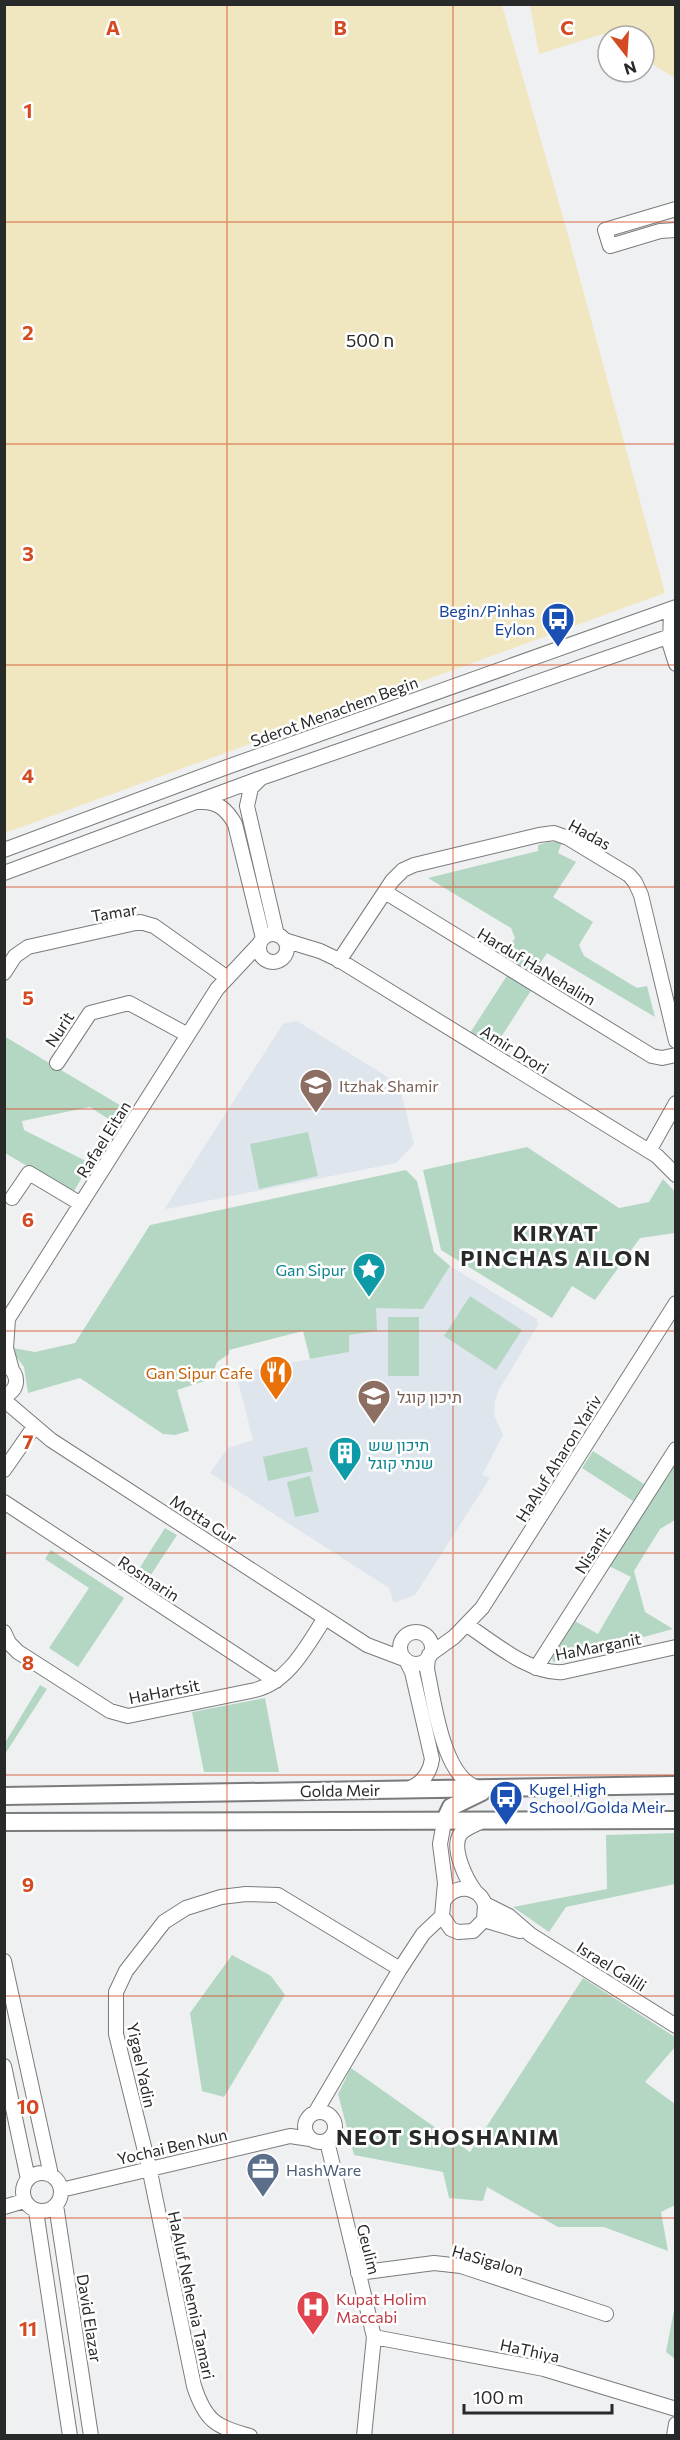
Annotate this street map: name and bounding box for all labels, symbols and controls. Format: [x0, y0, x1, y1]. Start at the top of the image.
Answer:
text: A [106, 15, 120, 39]
text: B [333, 15, 347, 39]
text: C [560, 15, 574, 39]
north arrow [596, 24, 656, 84]
text: N [622, 58, 639, 80]
text: 1 [23, 98, 33, 122]
text: 2 [22, 320, 34, 344]
district label: ח 500 [346, 329, 394, 351]
text: 3 [22, 541, 34, 565]
place label: Begin/Pinhas Eylon [439, 601, 535, 638]
bus stop icon: Begin/Pinhas Eylon [540, 601, 576, 648]
street label: Sderot Menachem Begin [248, 672, 420, 750]
text: 4 [22, 763, 34, 787]
street label: Hadas [566, 815, 614, 853]
street label: Tamar [90, 899, 139, 925]
street label: Harduf HaNehalim [474, 923, 600, 1009]
text: 5 [22, 985, 34, 1009]
street label: Nurit [41, 1008, 78, 1050]
street label: Amir Drori [478, 1021, 552, 1077]
school or university icon: Itzhak Shamir [298, 1067, 334, 1114]
place label: Itzhak Shamir [339, 1076, 439, 1095]
street label: Rafael Eitan [72, 1097, 134, 1181]
text: 6 [22, 1207, 34, 1231]
district label: KIRYAT PINCHAS AILON [460, 1219, 652, 1271]
place icon: Gan Sipur [351, 1251, 387, 1298]
place label: Gan Sipur [275, 1260, 347, 1279]
restaurant icon: Gan Sipur Cafe [258, 1354, 294, 1401]
place label: Gan Sipur Cafe [146, 1363, 253, 1382]
school or university icon: תיכון קוגל [356, 1378, 392, 1425]
place label: תיכון קוגל [397, 1387, 462, 1406]
street label: HaAluf Aharon Yariv [511, 1391, 605, 1525]
text: 7 [23, 1429, 34, 1453]
building icon: תיכון שש שנתי קוגל [327, 1435, 363, 1482]
place label: תיכון שש שנתי קוגל [368, 1435, 433, 1472]
street label: Motta Gur [167, 1490, 242, 1548]
street label: Nisanit [570, 1523, 614, 1577]
street label: Rosmarin [115, 1551, 183, 1605]
street label: HaMarganit [553, 1628, 643, 1664]
text: 8 [22, 1650, 34, 1674]
street label: HaHartsit [127, 1675, 201, 1707]
bus stop icon: Kugel High School/Golda Meir [488, 1779, 524, 1826]
place label: Kugel High School/Golda Meir [529, 1779, 666, 1816]
street label: Golda Meir [300, 1780, 381, 1800]
text: 9 [22, 1872, 34, 1896]
street label: Israel Galili [574, 1937, 650, 1995]
street label: Yigael Yadin [124, 2021, 160, 2109]
text: 10 [17, 2094, 39, 2118]
district label: NEOT SHOSHANIM [336, 2123, 560, 2150]
street label: Yochai Ben Nun [115, 2124, 229, 2168]
office icon: HashWare [245, 2151, 281, 2198]
place label: HashWare [286, 2160, 361, 2179]
street label: HaAluf Nehemia Tamari [165, 2209, 219, 2381]
street label: Geulim [354, 2222, 384, 2276]
street label: HaSigalon [450, 2241, 526, 2279]
street label: David Elazar [74, 2272, 106, 2364]
hospital icon: Kupat Holim Maccabi [295, 2289, 331, 2336]
place label: Kupat Holim Maccabi [336, 2289, 427, 2326]
text: 11 [19, 2316, 37, 2340]
street label: HaThiya [498, 2334, 562, 2366]
scale bar [464, 2377, 612, 2415]
text: 100 m [473, 2386, 523, 2408]

